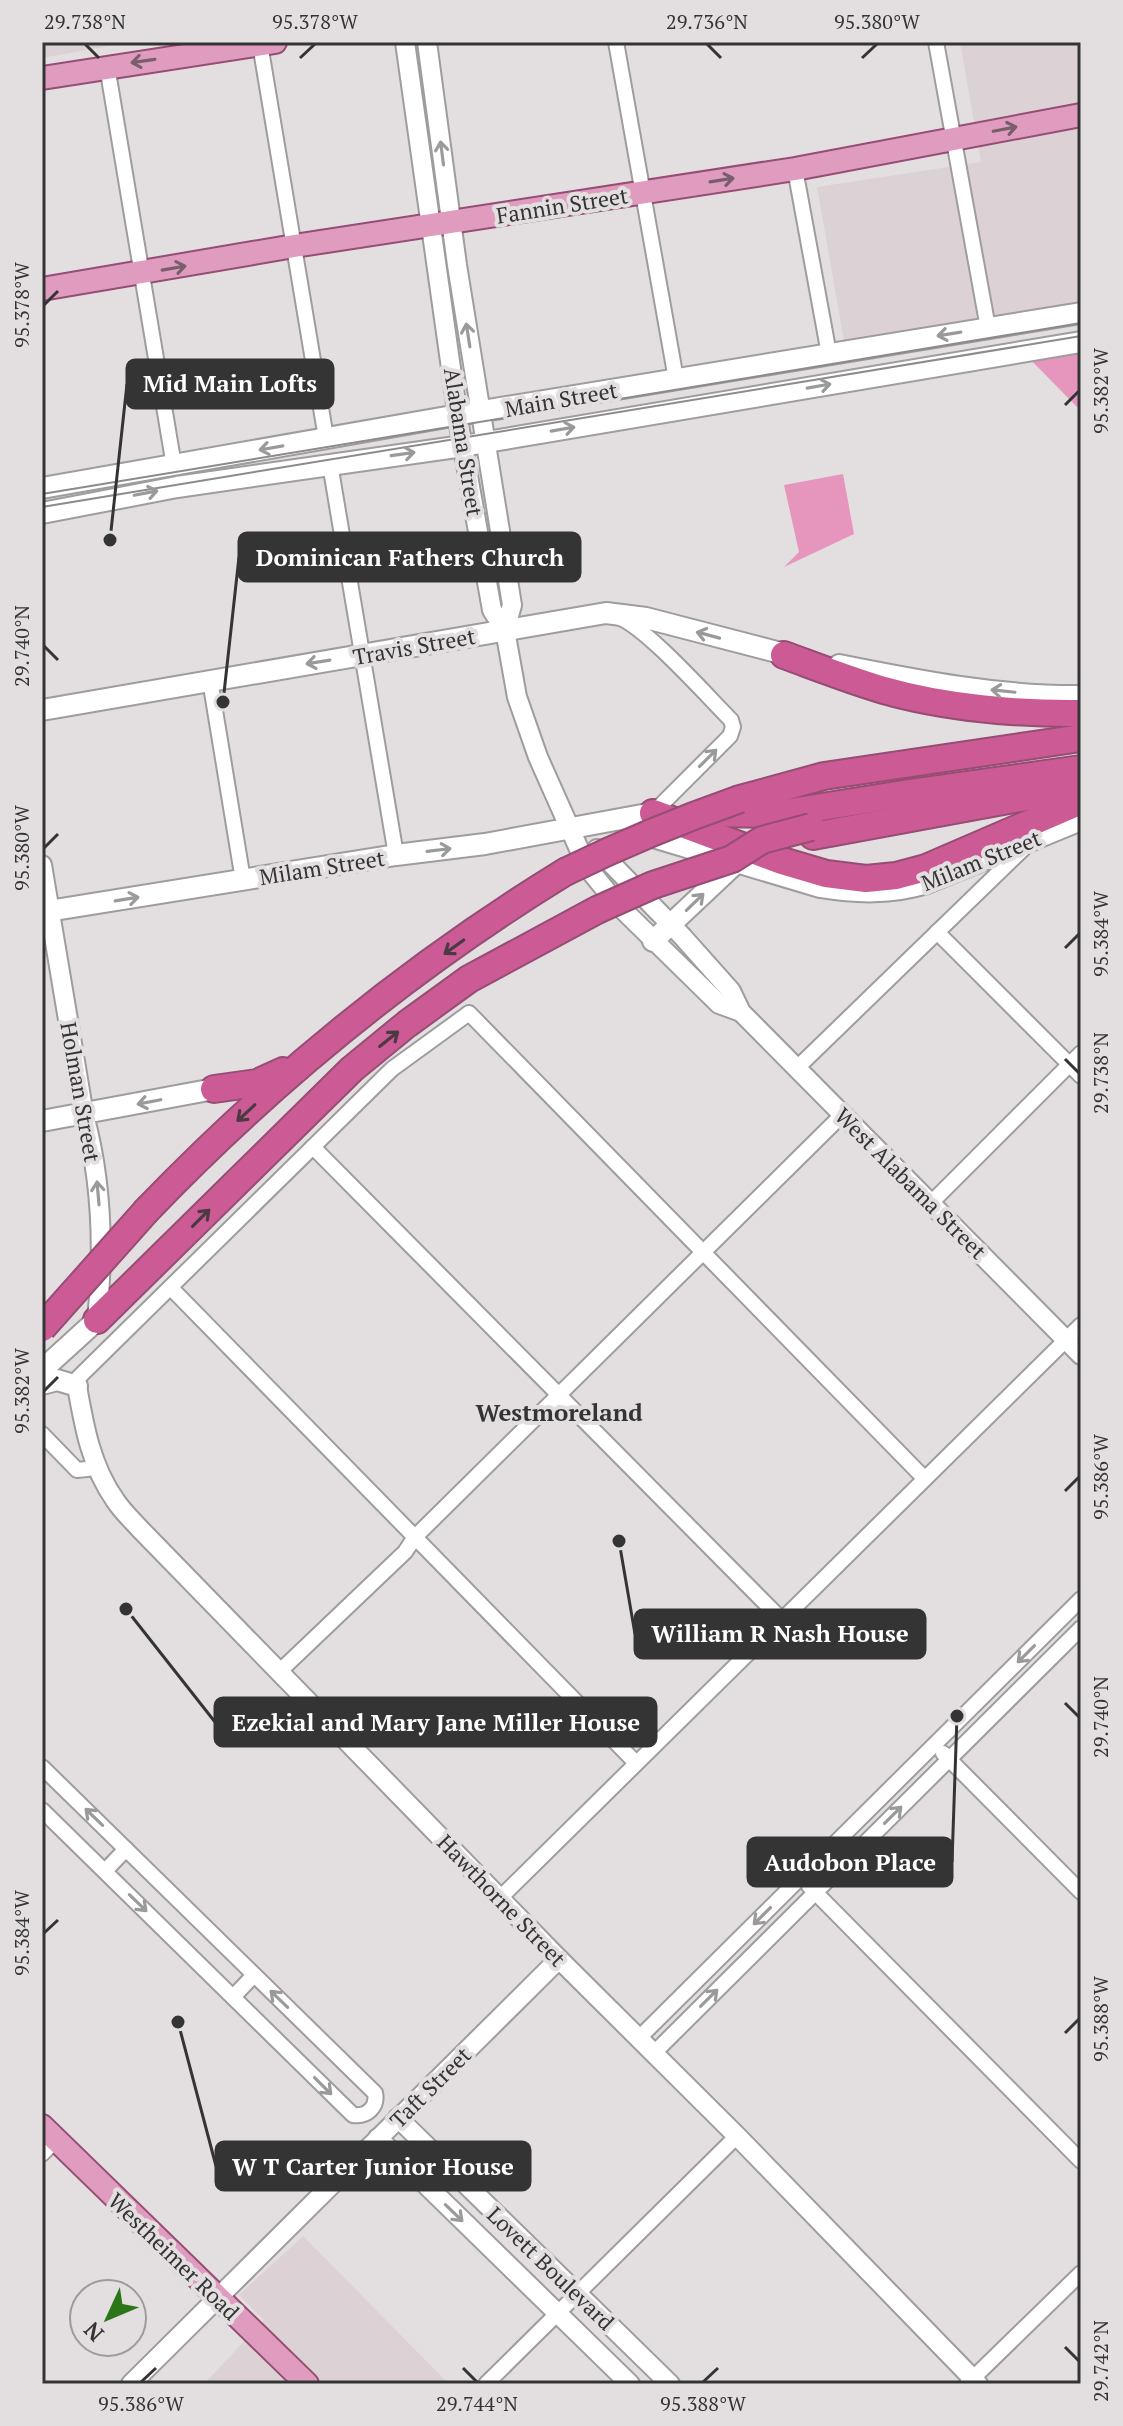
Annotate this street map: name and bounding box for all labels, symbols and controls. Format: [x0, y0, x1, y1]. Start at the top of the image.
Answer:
text: 29.738°N [44, 8, 126, 35]
text: 95.378°W [272, 8, 358, 35]
text: 29.736°N [666, 8, 748, 35]
text: 95.380°W [834, 8, 920, 35]
one-way arrow [131, 54, 156, 69]
one-way arrow [992, 121, 1017, 136]
one-way arrow [434, 141, 449, 166]
one-way arrow [708, 172, 734, 187]
street label: Fannin Street [494, 180, 630, 230]
one-way arrow [161, 259, 187, 274]
text: 95.378°W [8, 262, 35, 348]
one-way arrow [460, 323, 475, 348]
one-way arrow [937, 328, 962, 343]
text: 95.382°W [1087, 348, 1114, 434]
callout: Mid Main Lofts [127, 360, 333, 408]
street label: Alabama Street [438, 366, 490, 518]
text: Mid Main Lofts [143, 367, 317, 399]
street label: Main Street [502, 375, 620, 423]
one-way arrow [806, 377, 832, 392]
one-way arrow [550, 420, 575, 435]
one-way arrow [259, 442, 284, 457]
one-way arrow [390, 446, 415, 461]
one-way arrow [133, 484, 158, 499]
callout: Dominican Fathers Church [239, 533, 580, 581]
text: Dominican Fathers Church [256, 541, 565, 573]
text: 29.740°N [8, 605, 35, 687]
street label: Travis Street [350, 621, 478, 671]
one-way arrow [696, 626, 722, 641]
one-way arrow [306, 655, 331, 670]
one-way arrow [990, 683, 1017, 698]
one-way arrow [698, 749, 717, 768]
text: 95.380°W [8, 805, 35, 891]
street label: Milam Street [917, 823, 1045, 897]
one-way arrow [426, 842, 451, 857]
street label: Milam Street [257, 843, 387, 891]
one-way arrow [113, 891, 139, 906]
text: 95.384°W [1087, 891, 1114, 977]
one-way arrow [685, 892, 705, 911]
one-way arrow [443, 939, 465, 955]
street label: Holman Street [54, 1020, 108, 1164]
one-way arrow [378, 1030, 399, 1047]
text: 29.738°N [1087, 1032, 1114, 1114]
one-way arrow [137, 1095, 162, 1110]
street label: West Alabama Street [829, 1101, 993, 1265]
one-way arrow [237, 1104, 257, 1122]
one-way arrow [90, 1180, 105, 1207]
one-way arrow [191, 1209, 210, 1228]
text: 95.382°W [8, 1348, 35, 1434]
district label: Westmoreland [475, 1396, 643, 1428]
text: 95.386°W [1087, 1434, 1114, 1520]
callout: William R Nash House [635, 1610, 925, 1658]
text: William R Nash House [651, 1617, 909, 1649]
one-way arrow [1016, 1644, 1036, 1663]
text: 29.740°N [1087, 1676, 1114, 1758]
callout: Ezekial and Mary Jane Miller House [215, 1698, 656, 1746]
text: Ezekial and Mary Jane Miller House [232, 1706, 640, 1738]
one-way arrow [883, 1806, 902, 1825]
one-way arrow [85, 1808, 104, 1827]
street label: Hawthorne Street [431, 1828, 573, 1972]
callout: Audobon Place [748, 1838, 952, 1886]
text: Audobon Place [764, 1846, 936, 1878]
text: 95.384°W [8, 1890, 35, 1976]
one-way arrow [128, 1894, 148, 1913]
one-way arrow [752, 1906, 772, 1925]
text: 95.388°W [1087, 1976, 1114, 2062]
one-way arrow [699, 1989, 718, 2008]
one-way arrow [270, 1990, 289, 2009]
street label: Taft Street [383, 2040, 477, 2134]
one-way arrow [313, 2076, 333, 2095]
callout: W T Carter Junior House [216, 2142, 530, 2190]
text: W T Carter Junior House [232, 2150, 514, 2182]
street label: Westheimer Road [102, 2186, 246, 2326]
street label: Lovett Boulevard [481, 2200, 621, 2336]
one-way arrow [444, 2203, 464, 2222]
north arrow [68, 2278, 148, 2358]
text: N [77, 2316, 109, 2348]
text: 29.742°N [1087, 2320, 1114, 2402]
text: 95.386°W [98, 2390, 184, 2417]
text: 29.744°N [436, 2390, 518, 2417]
text: 95.388°W [660, 2390, 746, 2417]

